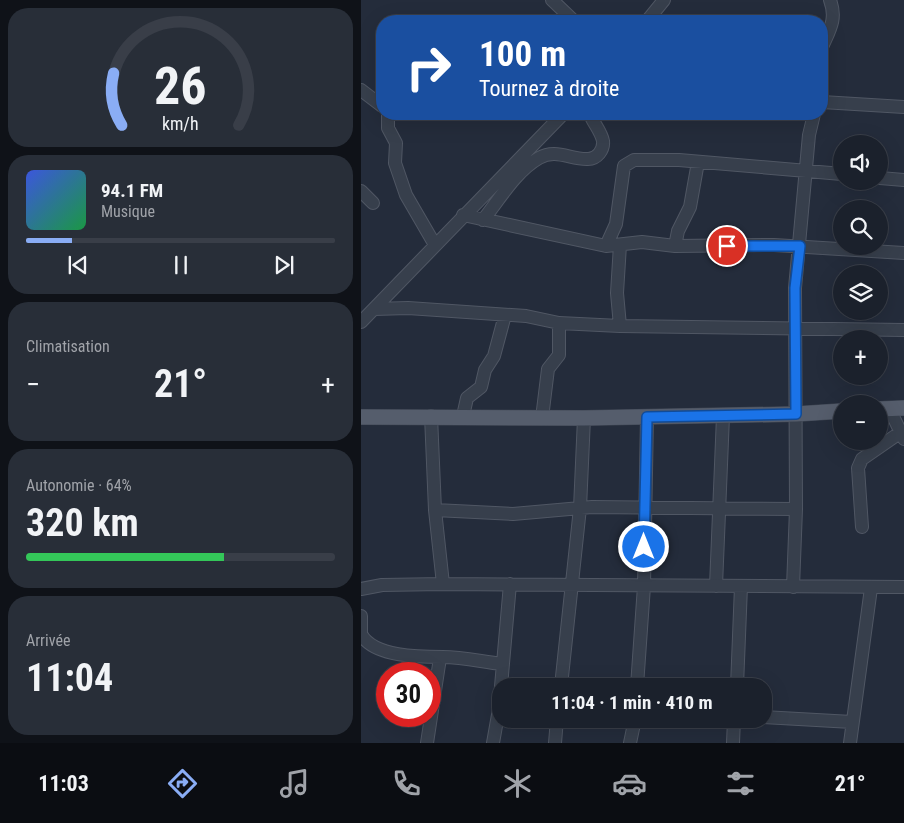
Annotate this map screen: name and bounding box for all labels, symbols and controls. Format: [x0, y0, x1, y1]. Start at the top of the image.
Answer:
text: 100 m [479, 34, 566, 75]
icon: right [396, 35, 461, 100]
text: 26 [154, 56, 207, 117]
text: Tournez à droite [479, 76, 619, 101]
text: km/h [162, 113, 199, 134]
map controls [833, 135, 888, 450]
button: sound [833, 135, 888, 190]
text: 94.1 FM [101, 179, 163, 202]
button: search [833, 200, 888, 255]
text: Musique [101, 202, 155, 221]
pin [706, 225, 748, 267]
icon: arrive [713, 232, 741, 260]
icon: previous [64, 251, 92, 279]
icon: pause [167, 251, 195, 279]
icon: next [270, 251, 298, 279]
button: layers [833, 265, 888, 320]
button: + [833, 330, 888, 385]
text: Climatisation [26, 337, 110, 356]
text: 21° [154, 362, 207, 406]
text: − [26, 368, 40, 401]
text: + [321, 368, 335, 401]
button: − [833, 395, 888, 450]
text: Autonomie · 64% [26, 476, 132, 495]
text: 320 km [26, 501, 139, 545]
position arrow [617, 520, 669, 572]
text: Arrivée [26, 631, 70, 650]
text: 11:04 [26, 656, 113, 700]
speed limit sign: 30 [376, 662, 441, 727]
text: 11:04 · 1 min · 410 m [551, 691, 713, 714]
icon: directions [165, 766, 200, 801]
icon: music [277, 766, 312, 801]
icon: phone [389, 766, 424, 801]
icon: climate [500, 766, 535, 801]
icon: car [612, 766, 647, 801]
icon: filters [723, 766, 758, 801]
text: 11:03 [38, 771, 89, 796]
text: 21° [835, 771, 866, 796]

